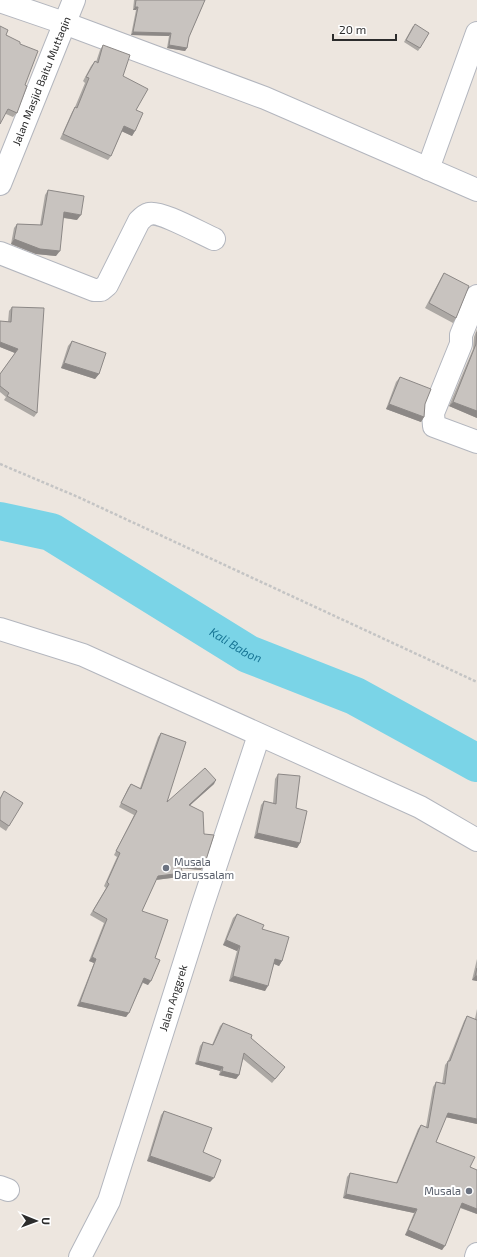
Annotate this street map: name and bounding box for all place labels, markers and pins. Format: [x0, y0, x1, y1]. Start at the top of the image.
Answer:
place label: Musala Darussalam [174, 855, 234, 881]
marker: Musala Darussalam [161, 863, 171, 873]
place label: Musala [424, 1184, 461, 1197]
marker: Musala [464, 1186, 474, 1196]

